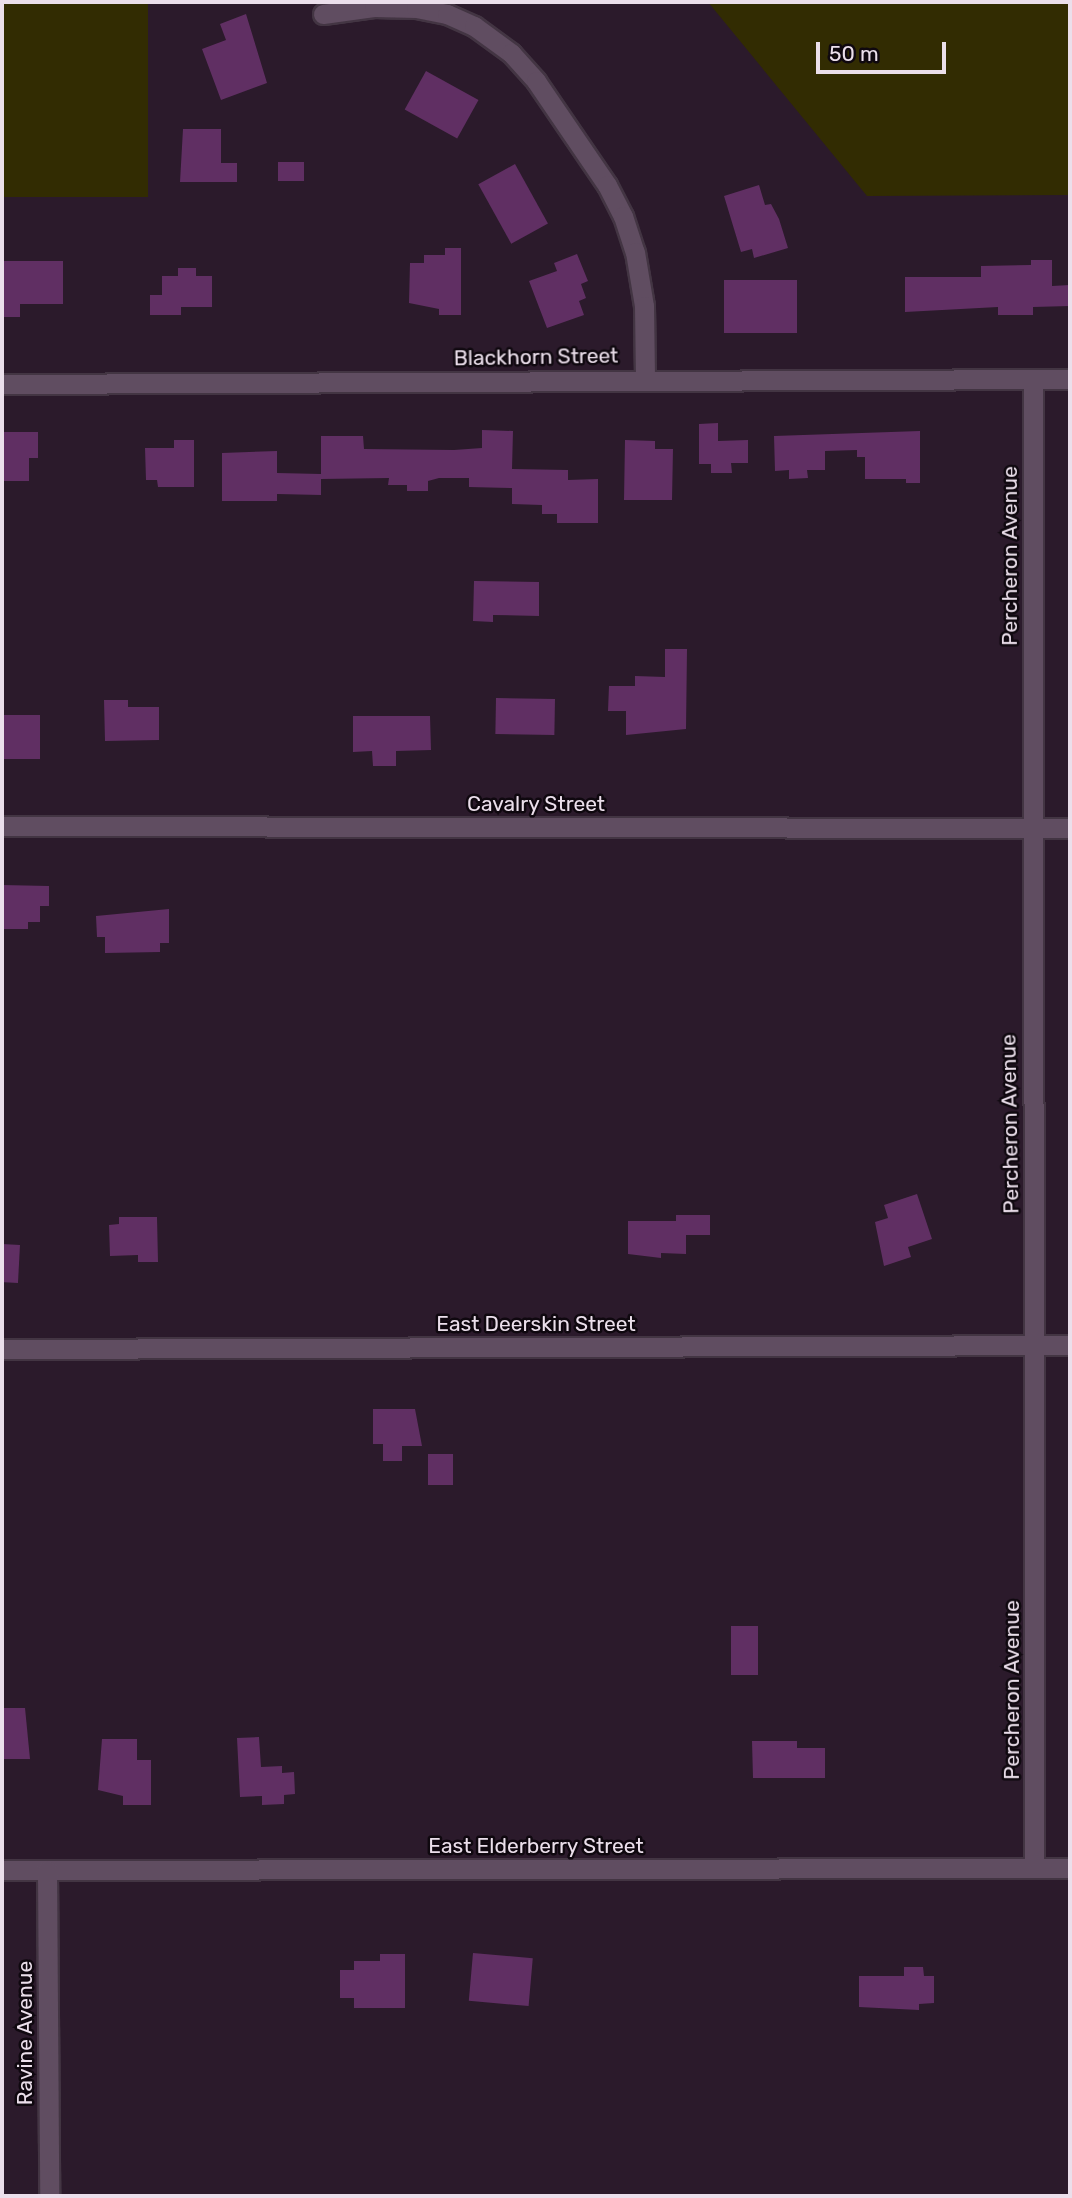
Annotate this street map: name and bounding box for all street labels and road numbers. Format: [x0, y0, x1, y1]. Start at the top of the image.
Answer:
street label: Blackhorn Street [454, 343, 618, 371]
street label: Percheron Avenue [997, 466, 1023, 646]
street label: Cavalry Street [467, 791, 605, 817]
street label: Percheron Avenue [996, 1034, 1024, 1214]
street label: East Deerskin Street [436, 1311, 636, 1337]
street label: Percheron Avenue [999, 1600, 1025, 1780]
street label: East Elderberry Street [428, 1833, 644, 1859]
street label: Ravine Avenue [12, 1960, 38, 2106]

